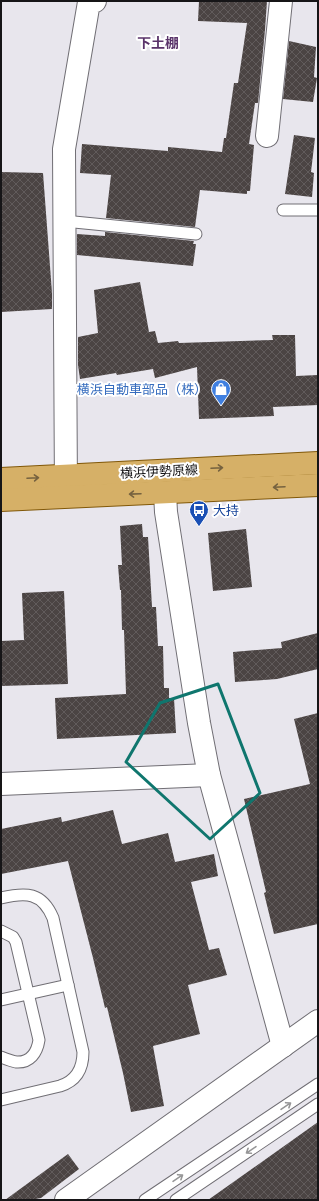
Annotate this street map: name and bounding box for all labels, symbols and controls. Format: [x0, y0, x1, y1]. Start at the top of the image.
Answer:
district label: 下土棚 [137, 33, 179, 52]
shop icon: 横浜自動車部品（株） [210, 378, 232, 406]
place label: 横浜自動車部品（株） [77, 380, 207, 398]
street label: 横浜伊勢原線 [120, 460, 198, 482]
one-way arrow [210, 464, 223, 472]
one-way arrow [26, 474, 39, 481]
one-way arrow [273, 484, 286, 491]
one-way arrow [129, 490, 142, 498]
bus stop icon: 大持 [188, 499, 210, 527]
place label: 大持 [213, 501, 239, 519]
one-way arrow [280, 1102, 291, 1110]
one-way arrow [245, 1146, 257, 1154]
one-way arrow [172, 1174, 183, 1182]

